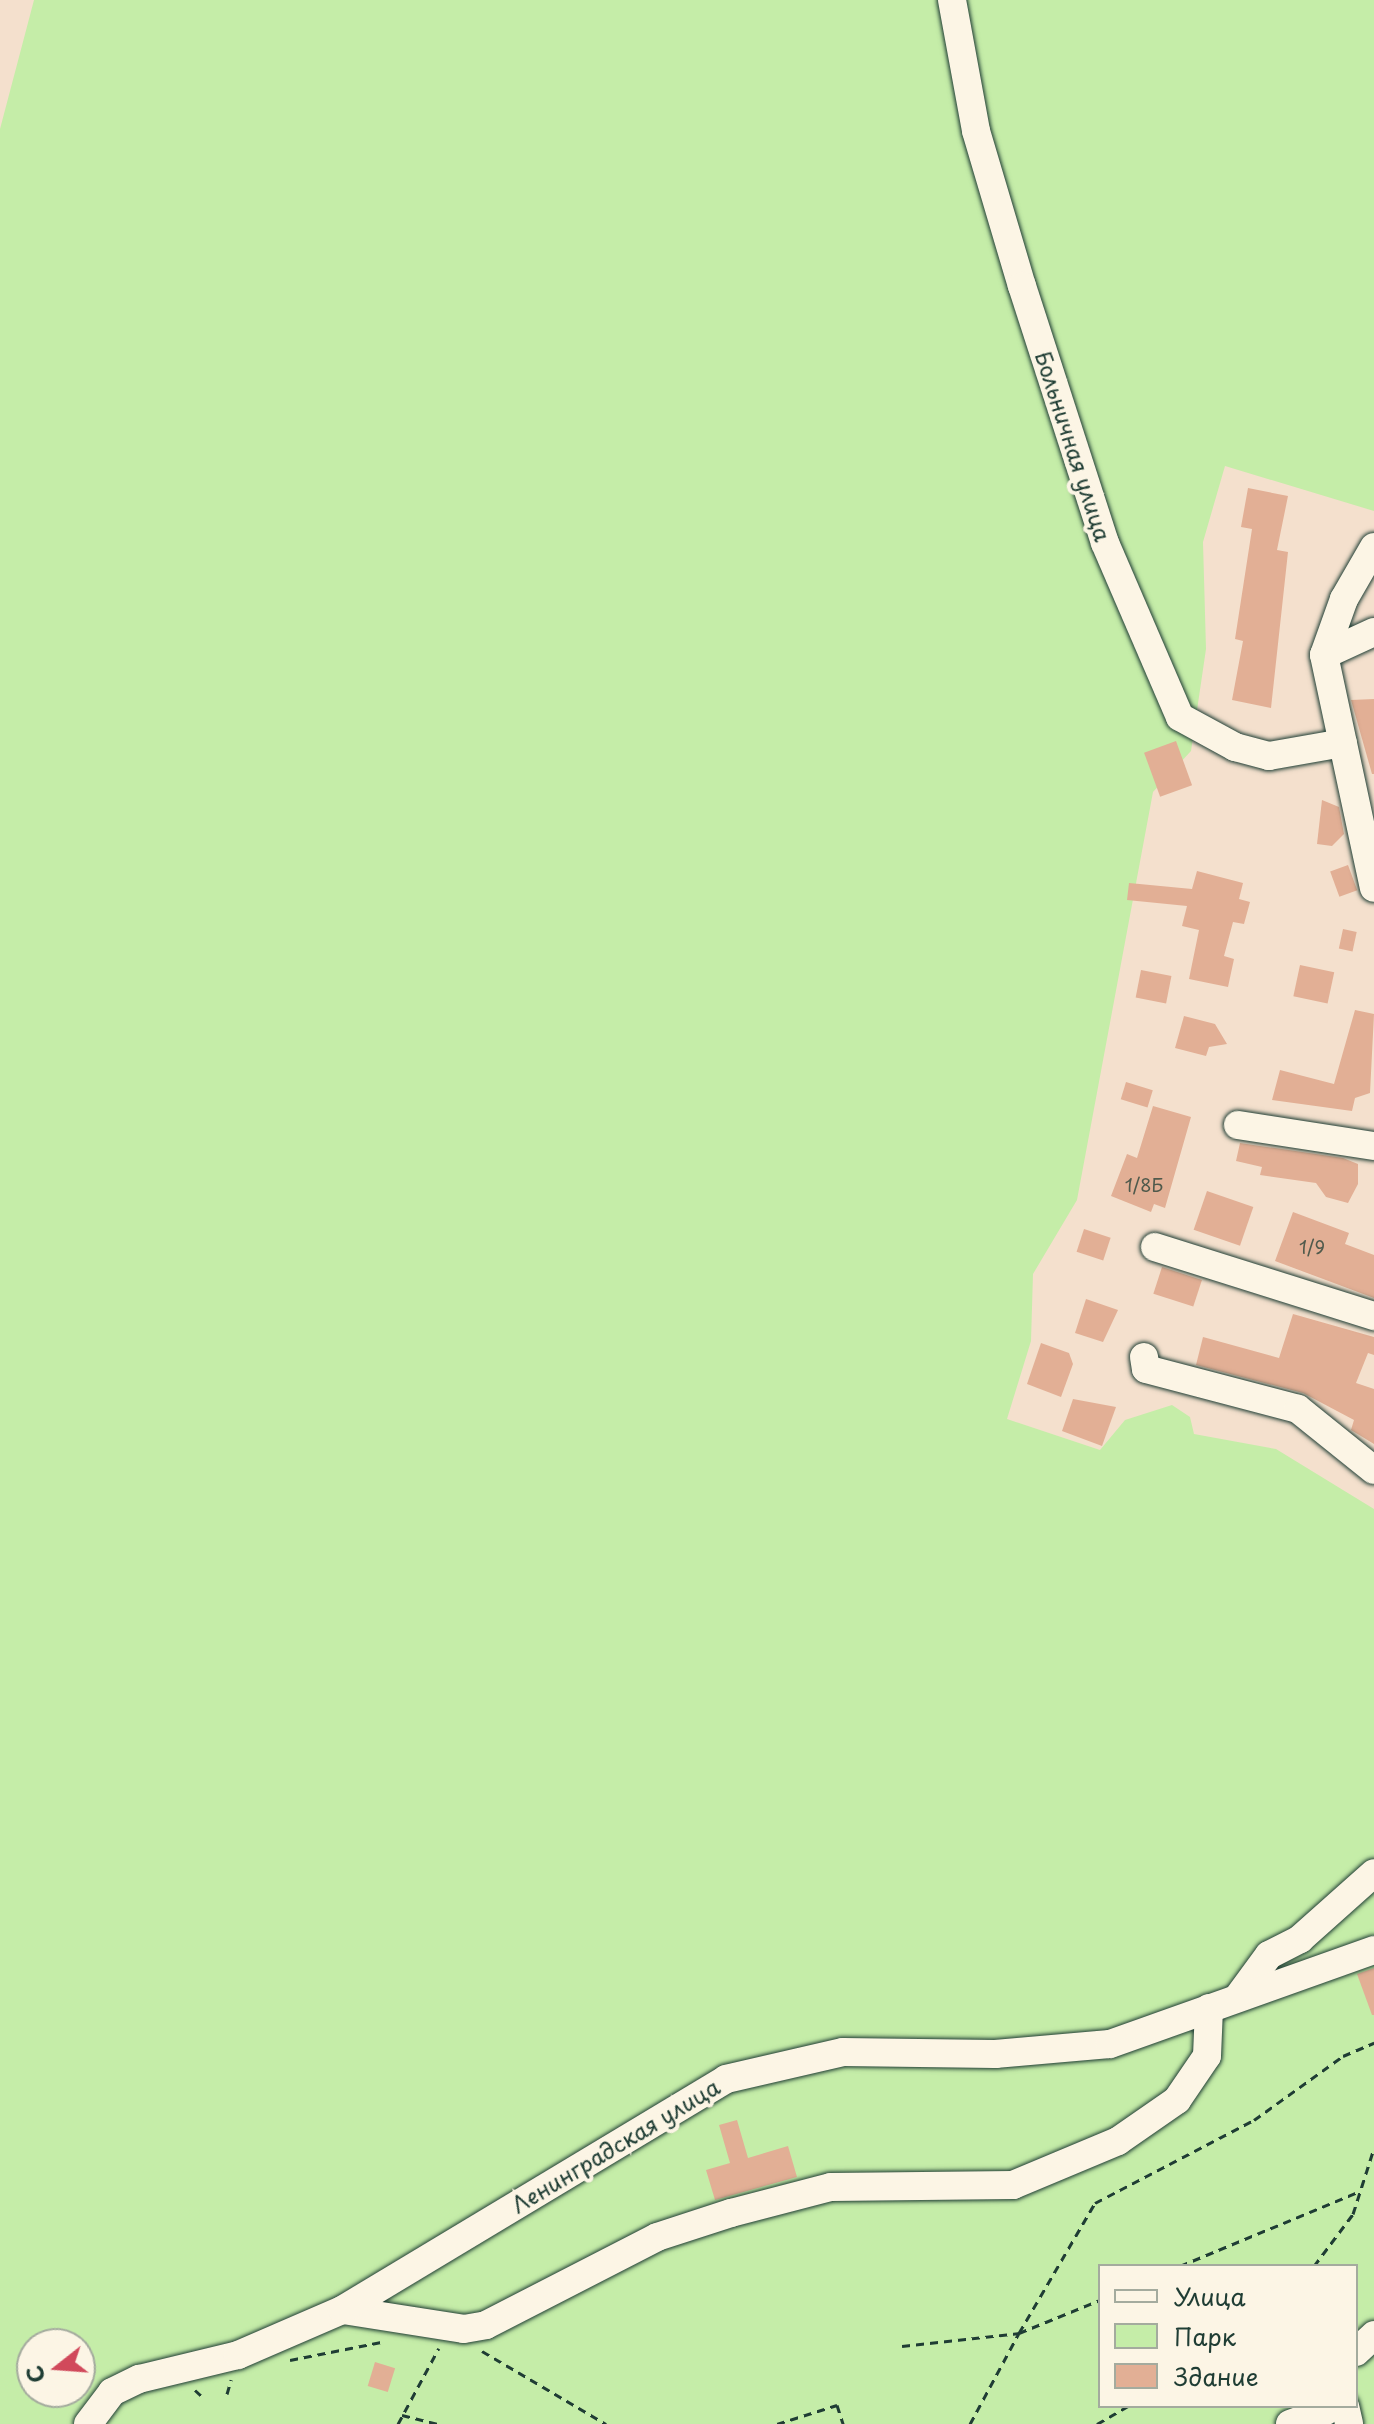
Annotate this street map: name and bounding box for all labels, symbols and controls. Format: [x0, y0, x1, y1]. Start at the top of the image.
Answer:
street label: Больничная улица [1031, 347, 1117, 545]
house number: 1/8Б [1125, 1174, 1163, 1196]
house number: 1/9 [1299, 1236, 1325, 1258]
street label: Ленинградская улица [506, 2072, 724, 2218]
legend [1098, 2264, 1358, 2408]
text: Улица [1174, 2278, 1246, 2314]
text: Парк [1174, 2318, 1236, 2354]
north arrow [16, 2328, 96, 2408]
text: Здание [1174, 2358, 1259, 2394]
text: С [16, 2362, 53, 2387]

